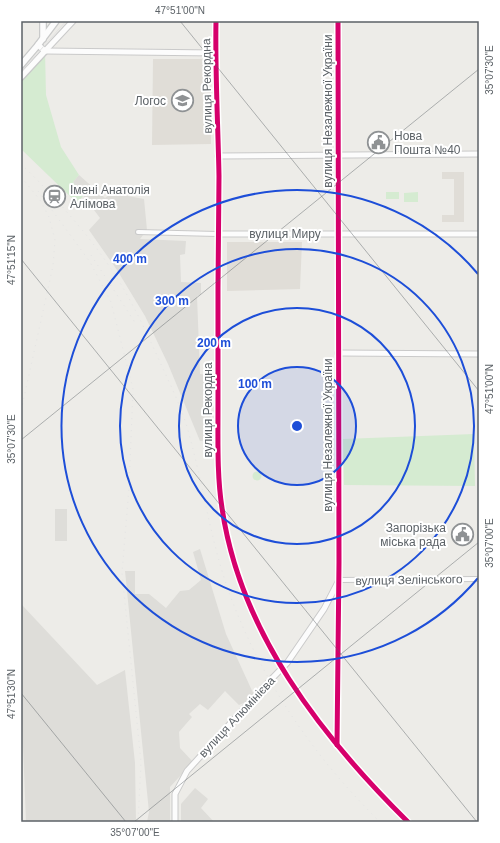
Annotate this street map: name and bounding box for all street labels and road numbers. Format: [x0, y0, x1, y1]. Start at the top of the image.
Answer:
street label: вулиця Незалежної України [321, 34, 335, 188]
street label: вулиця Рекордна [199, 38, 215, 134]
street label: вулиця Миру [249, 227, 321, 241]
street label: вулиця Незалежної України [321, 358, 335, 512]
street label: вулиця Рекордна [201, 362, 215, 458]
street label: вулиця Зелінського [355, 572, 463, 588]
street label: вулиця Алюмінієва [196, 673, 278, 760]

